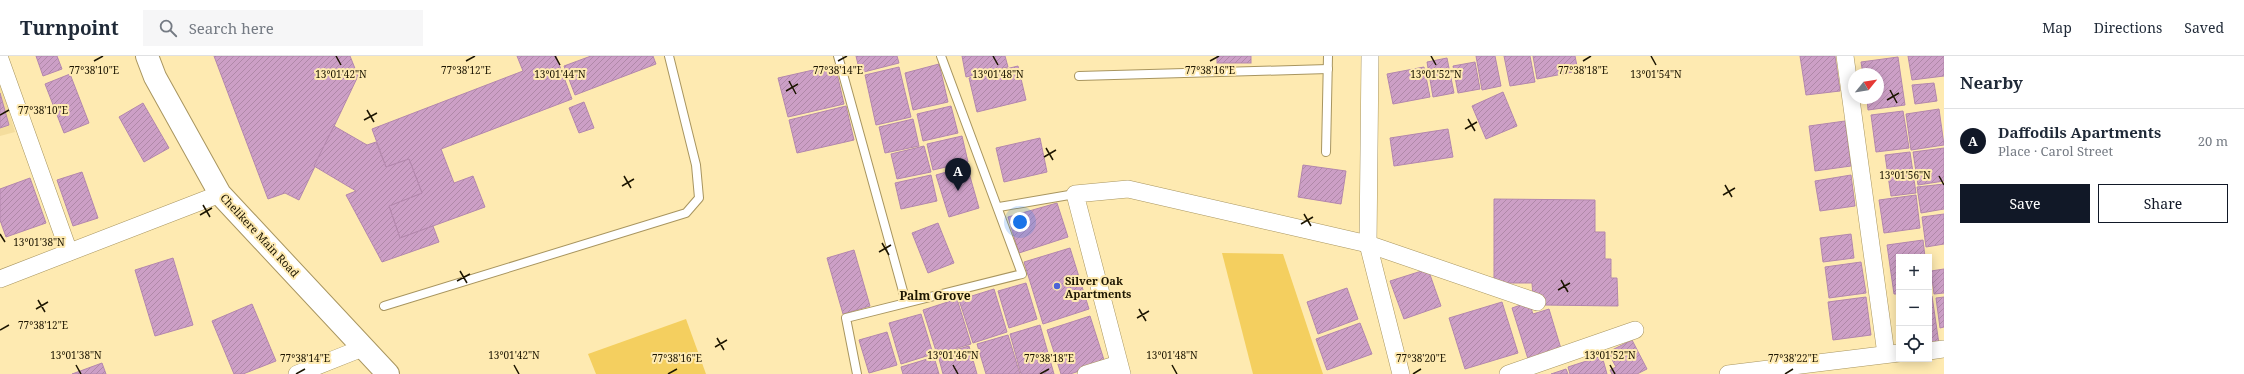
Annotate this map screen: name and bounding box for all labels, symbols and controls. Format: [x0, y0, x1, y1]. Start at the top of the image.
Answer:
search box [143, 10, 423, 46]
text: Turnpoint [20, 15, 119, 41]
icon: search [157, 17, 179, 39]
text: Search here [189, 18, 274, 38]
text: Map [2042, 18, 2072, 37]
text: Directions [2094, 18, 2162, 37]
text: Saved [2184, 18, 2224, 37]
text: 77°38'10"E [69, 63, 119, 77]
text: 77°38'12"E [441, 63, 491, 77]
text: 77°38'14"E [813, 63, 863, 77]
text: 77°38'16"E [1185, 63, 1235, 77]
text: 77°38'18"E [1558, 63, 1608, 77]
text: 13°01'42"N [315, 67, 367, 81]
text: 13°01'44"N [534, 67, 586, 81]
text: 13°01'48"N [972, 67, 1024, 81]
text: 13°01'52"N [1410, 67, 1462, 81]
text: 13°01'54"N [1630, 67, 1682, 81]
north arrow [1848, 68, 1884, 104]
text: Nearby [1960, 71, 2023, 94]
text: 77°38'10"E [18, 103, 68, 117]
text: Daffodils Apartments [1998, 122, 2161, 142]
text: A [1968, 132, 1978, 150]
text: 20 m [2198, 132, 2228, 150]
text: Place · Carol Street [1998, 142, 2113, 160]
pin: A [945, 158, 971, 191]
text: 13°01'56"N [1879, 168, 1931, 182]
button: Save [1960, 184, 2090, 223]
button: Share [2098, 184, 2228, 223]
street label: Chelikere Main Road [217, 190, 303, 280]
your location [1010, 212, 1030, 232]
text: 13°01'38"N [13, 235, 65, 249]
map controls [1896, 254, 1932, 362]
button: + [1896, 254, 1932, 290]
place label: Silver Oak Apartments [1065, 273, 1131, 301]
marker: Silver Oak Apartments [1052, 281, 1062, 291]
district label: Palm Grove [899, 287, 971, 304]
button: − [1896, 290, 1932, 326]
text: 77°38'12"E [18, 318, 68, 332]
button: locate [1896, 326, 1932, 362]
text: 13°01'38"N [50, 348, 102, 362]
text: 13°01'42"N [488, 348, 540, 362]
text: 13°01'46"N [927, 348, 979, 362]
text: 13°01'48"N [1146, 348, 1198, 362]
text: 13°01'52"N [1584, 348, 1636, 362]
text: 77°38'14"E [280, 351, 330, 365]
text: 77°38'16"E [652, 351, 702, 365]
text: 77°38'18"E [1024, 351, 1074, 365]
text: 77°38'20"E [1396, 351, 1446, 365]
text: 77°38'22"E [1768, 351, 1818, 365]

